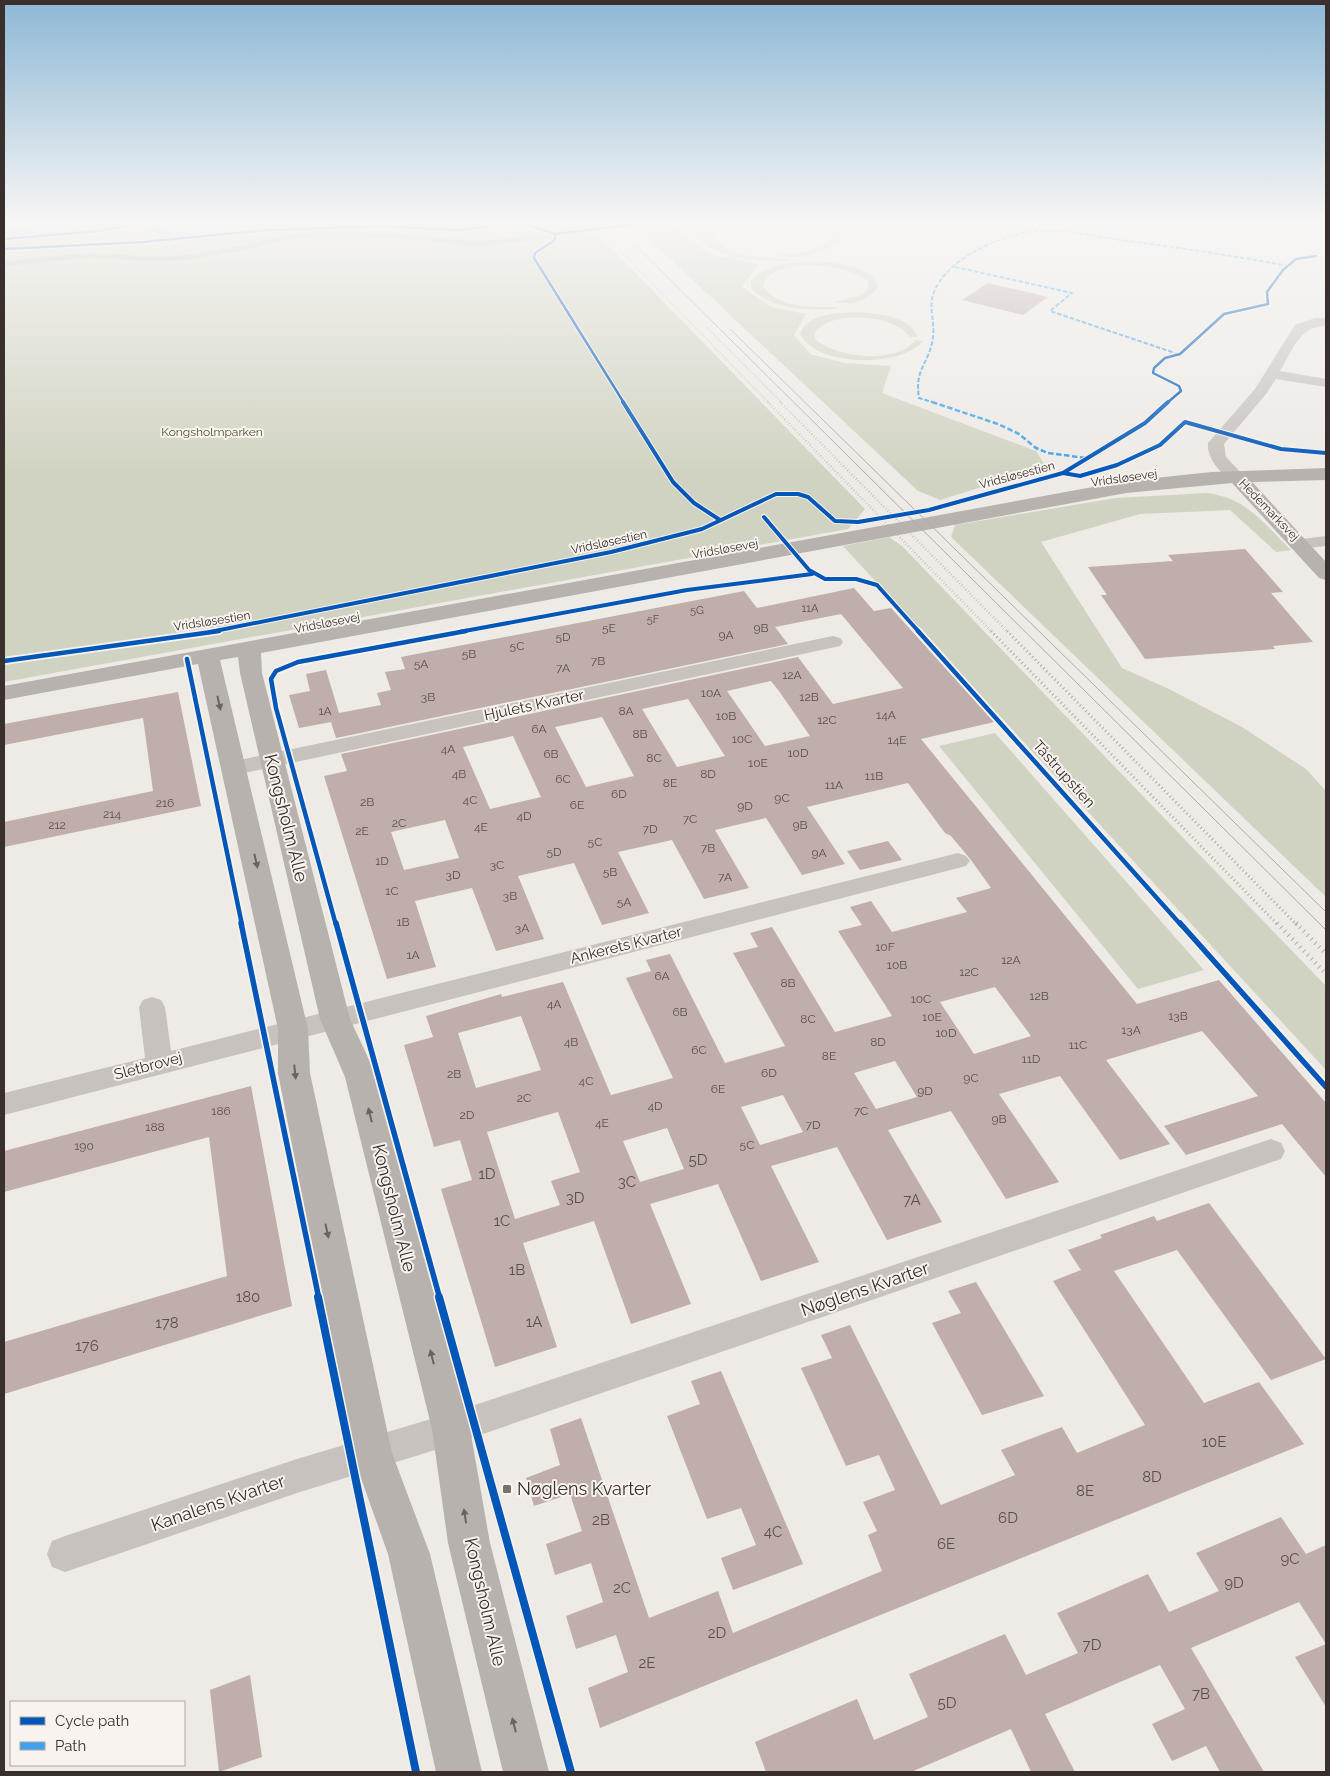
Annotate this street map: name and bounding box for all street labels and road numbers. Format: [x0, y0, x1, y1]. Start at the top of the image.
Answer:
street label: Vridsløsestien [978, 458, 1056, 492]
street label: Vridsløsevej [1090, 466, 1158, 490]
street label: Hedemarksvej [1236, 476, 1302, 544]
street label: Vridsløsestien [570, 527, 648, 557]
street label: Vridsløsevej [691, 536, 759, 562]
street label: Vridsløsestien [173, 608, 251, 634]
street label: Vridsløsevej [293, 610, 361, 636]
street label: Hjulets Kvarter [482, 685, 586, 724]
street label: Tåstrupstien [1029, 737, 1099, 811]
street label: Kongsholm Alle [260, 752, 313, 885]
street label: Ankerets Kvarter [568, 922, 684, 968]
street label: Sletbrovej [112, 1048, 184, 1084]
street label: Kongsholm Alle [368, 1142, 421, 1275]
street label: Nøglens Kvarter [798, 1257, 932, 1320]
street label: Kanalens Kvarter [148, 1470, 288, 1535]
street label: Kongsholm Alle [460, 1536, 511, 1669]

